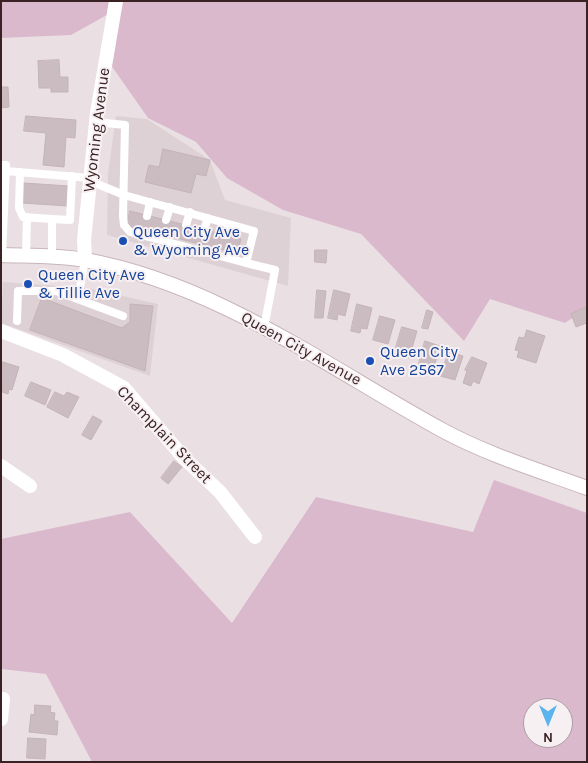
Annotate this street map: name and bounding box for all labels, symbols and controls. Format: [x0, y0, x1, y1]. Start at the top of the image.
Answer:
street label: Wyoming Avenue [80, 67, 114, 193]
place label: Queen City Ave & Wyoming Ave [133, 222, 249, 260]
marker: Queen City Ave & Wyoming Ave [117, 235, 129, 247]
place label: Queen City Ave & Tillie Ave [38, 265, 145, 303]
marker: Queen City Ave & Tillie Ave [22, 278, 34, 290]
street label: Queen City Avenue [238, 308, 364, 390]
place label: Queen City Ave 2567 [380, 342, 458, 380]
marker: Queen City Ave 2567 [364, 355, 376, 367]
street label: Champlain Street [113, 382, 215, 488]
north arrow [523, 698, 573, 748]
text: N [543, 729, 553, 746]

